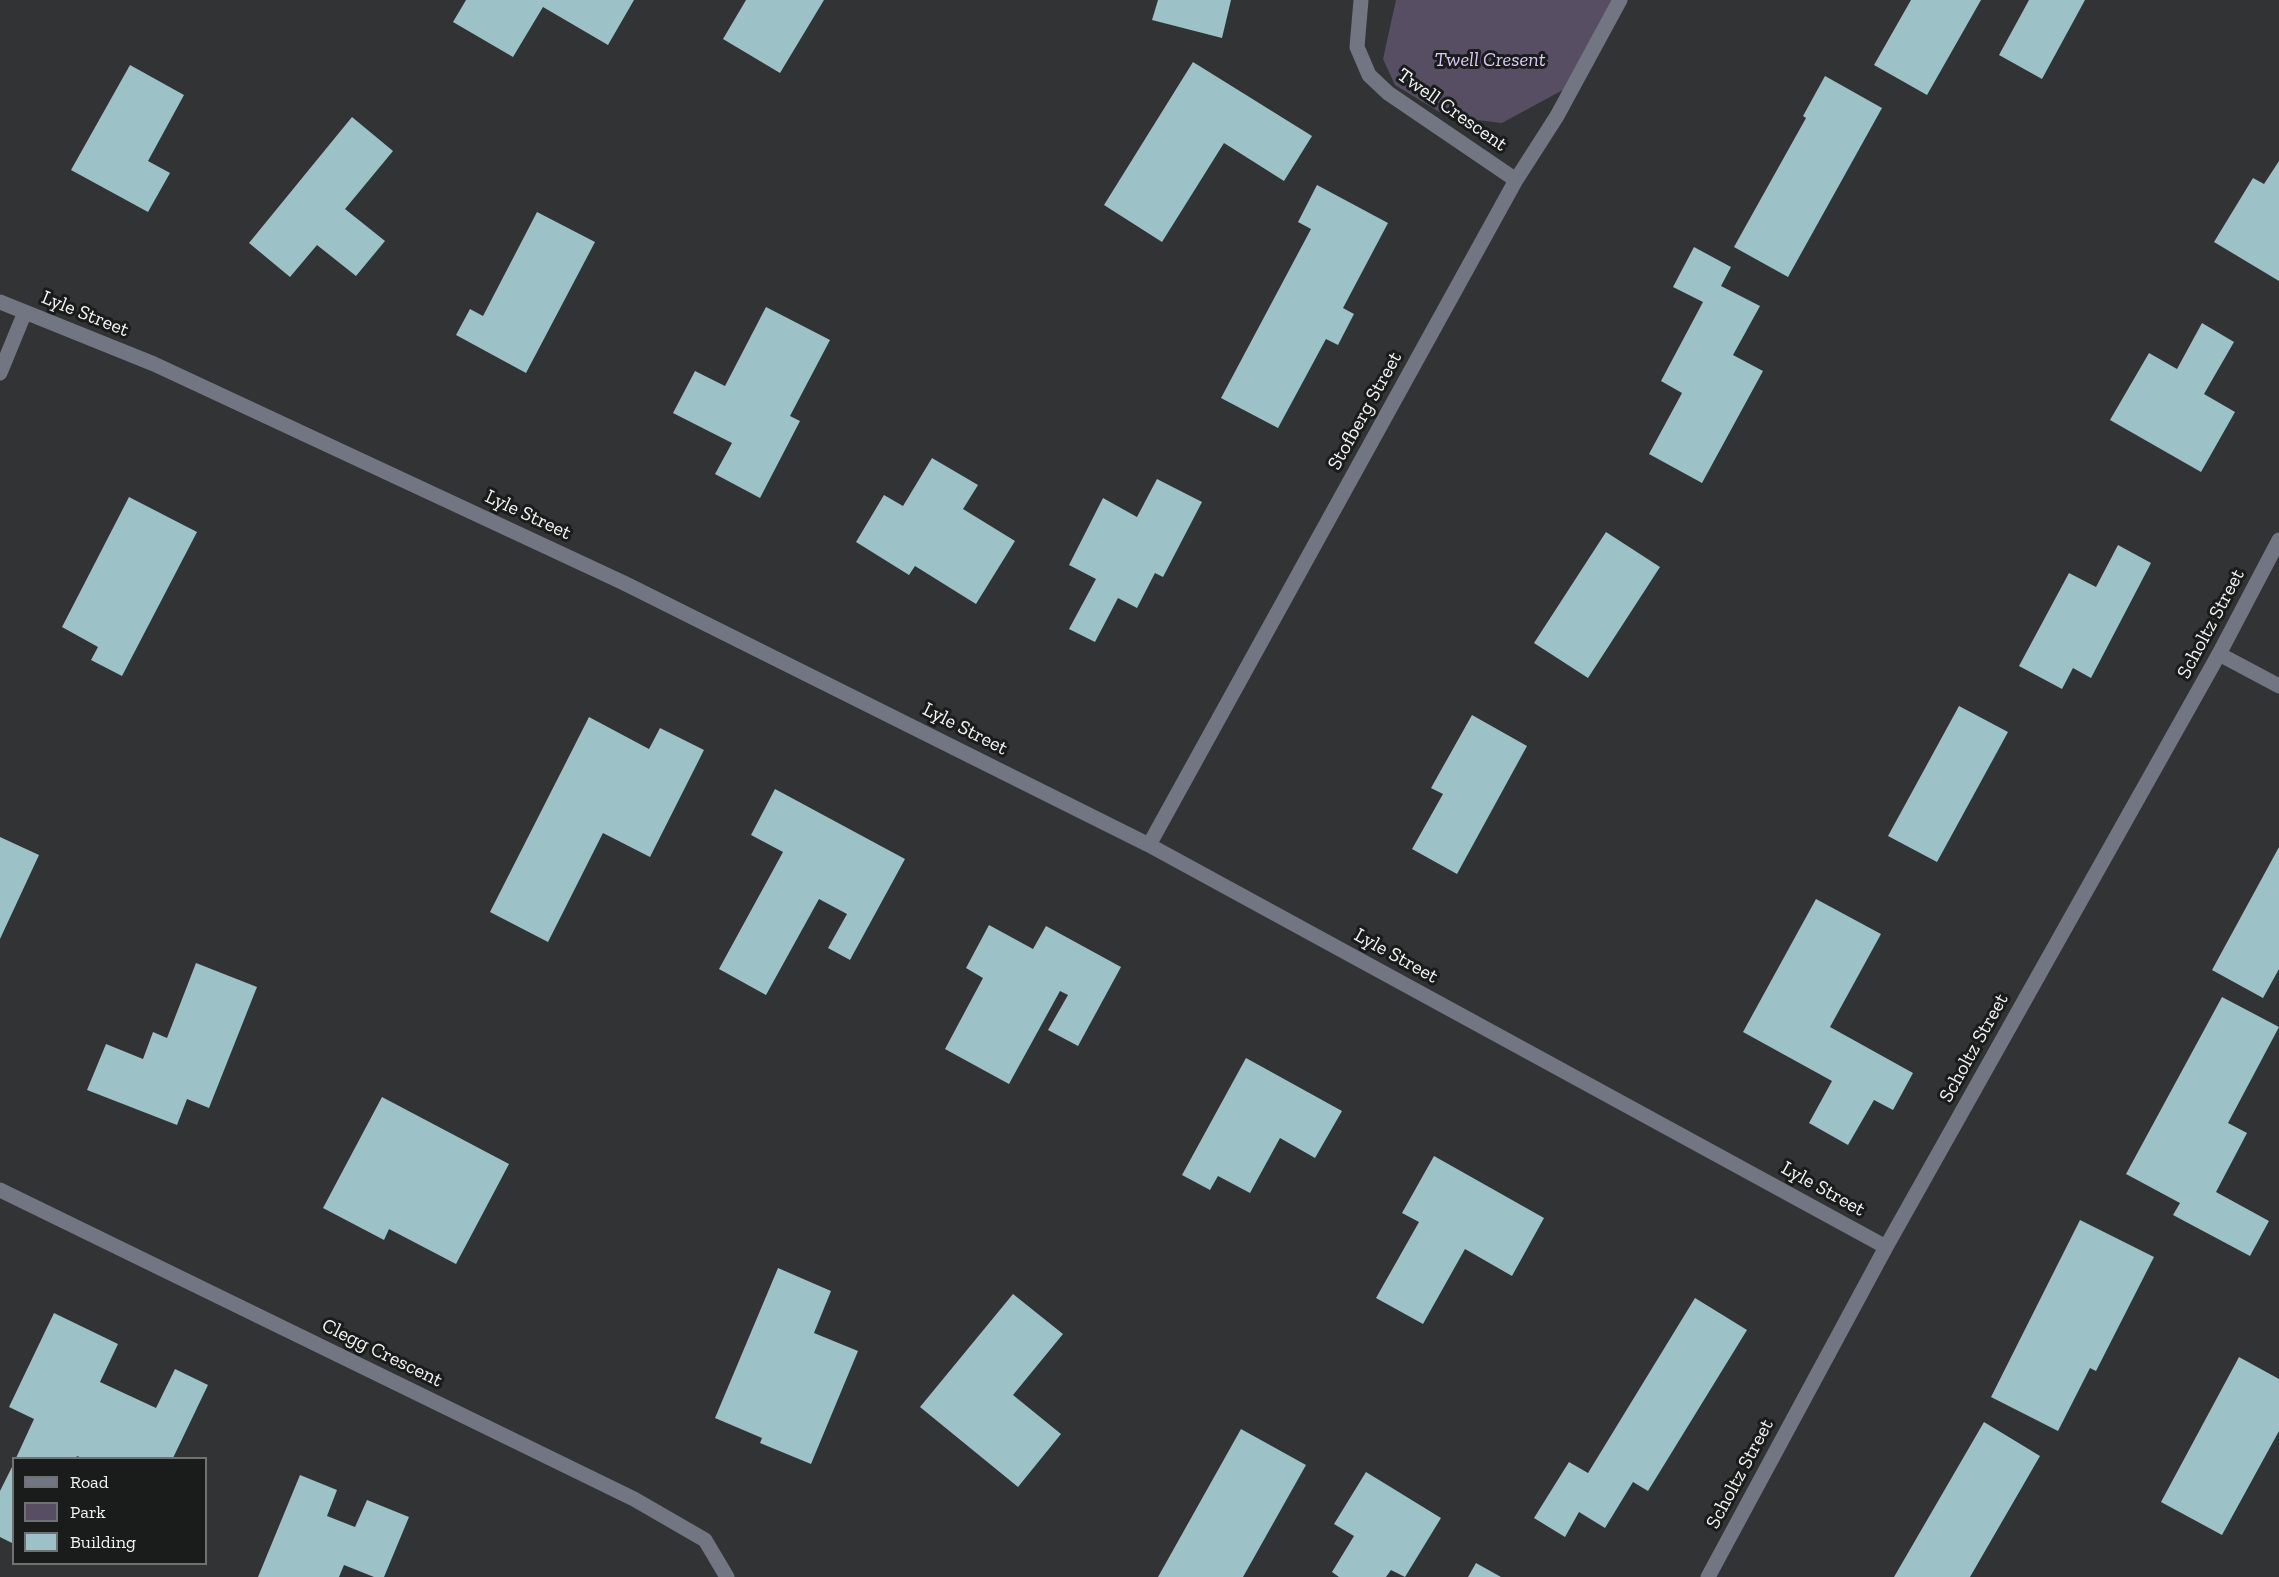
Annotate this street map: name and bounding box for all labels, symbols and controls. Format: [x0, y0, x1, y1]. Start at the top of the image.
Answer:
park label: Twell Cresent [1434, 48, 1546, 72]
street label: Twell Crescent [1392, 63, 1512, 157]
street label: Lyle Street [38, 286, 132, 342]
street label: Stofberg Street [1323, 348, 1407, 474]
street label: Lyle Street [481, 485, 575, 545]
street label: Scholtz Street [2172, 565, 2250, 683]
street label: Lyle Street [919, 697, 1011, 761]
street label: Lyle Street [1350, 923, 1442, 989]
street label: Scholtz Street [1934, 989, 2014, 1107]
street label: Lyle Street [1777, 1156, 1869, 1222]
street label: Clegg Crescent [318, 1313, 446, 1393]
street label: Scholtz Street [1701, 1415, 1779, 1533]
legend [12, 1457, 207, 1565]
text: Road [70, 1471, 109, 1493]
text: Park [70, 1501, 106, 1523]
text: Building [70, 1531, 136, 1553]

